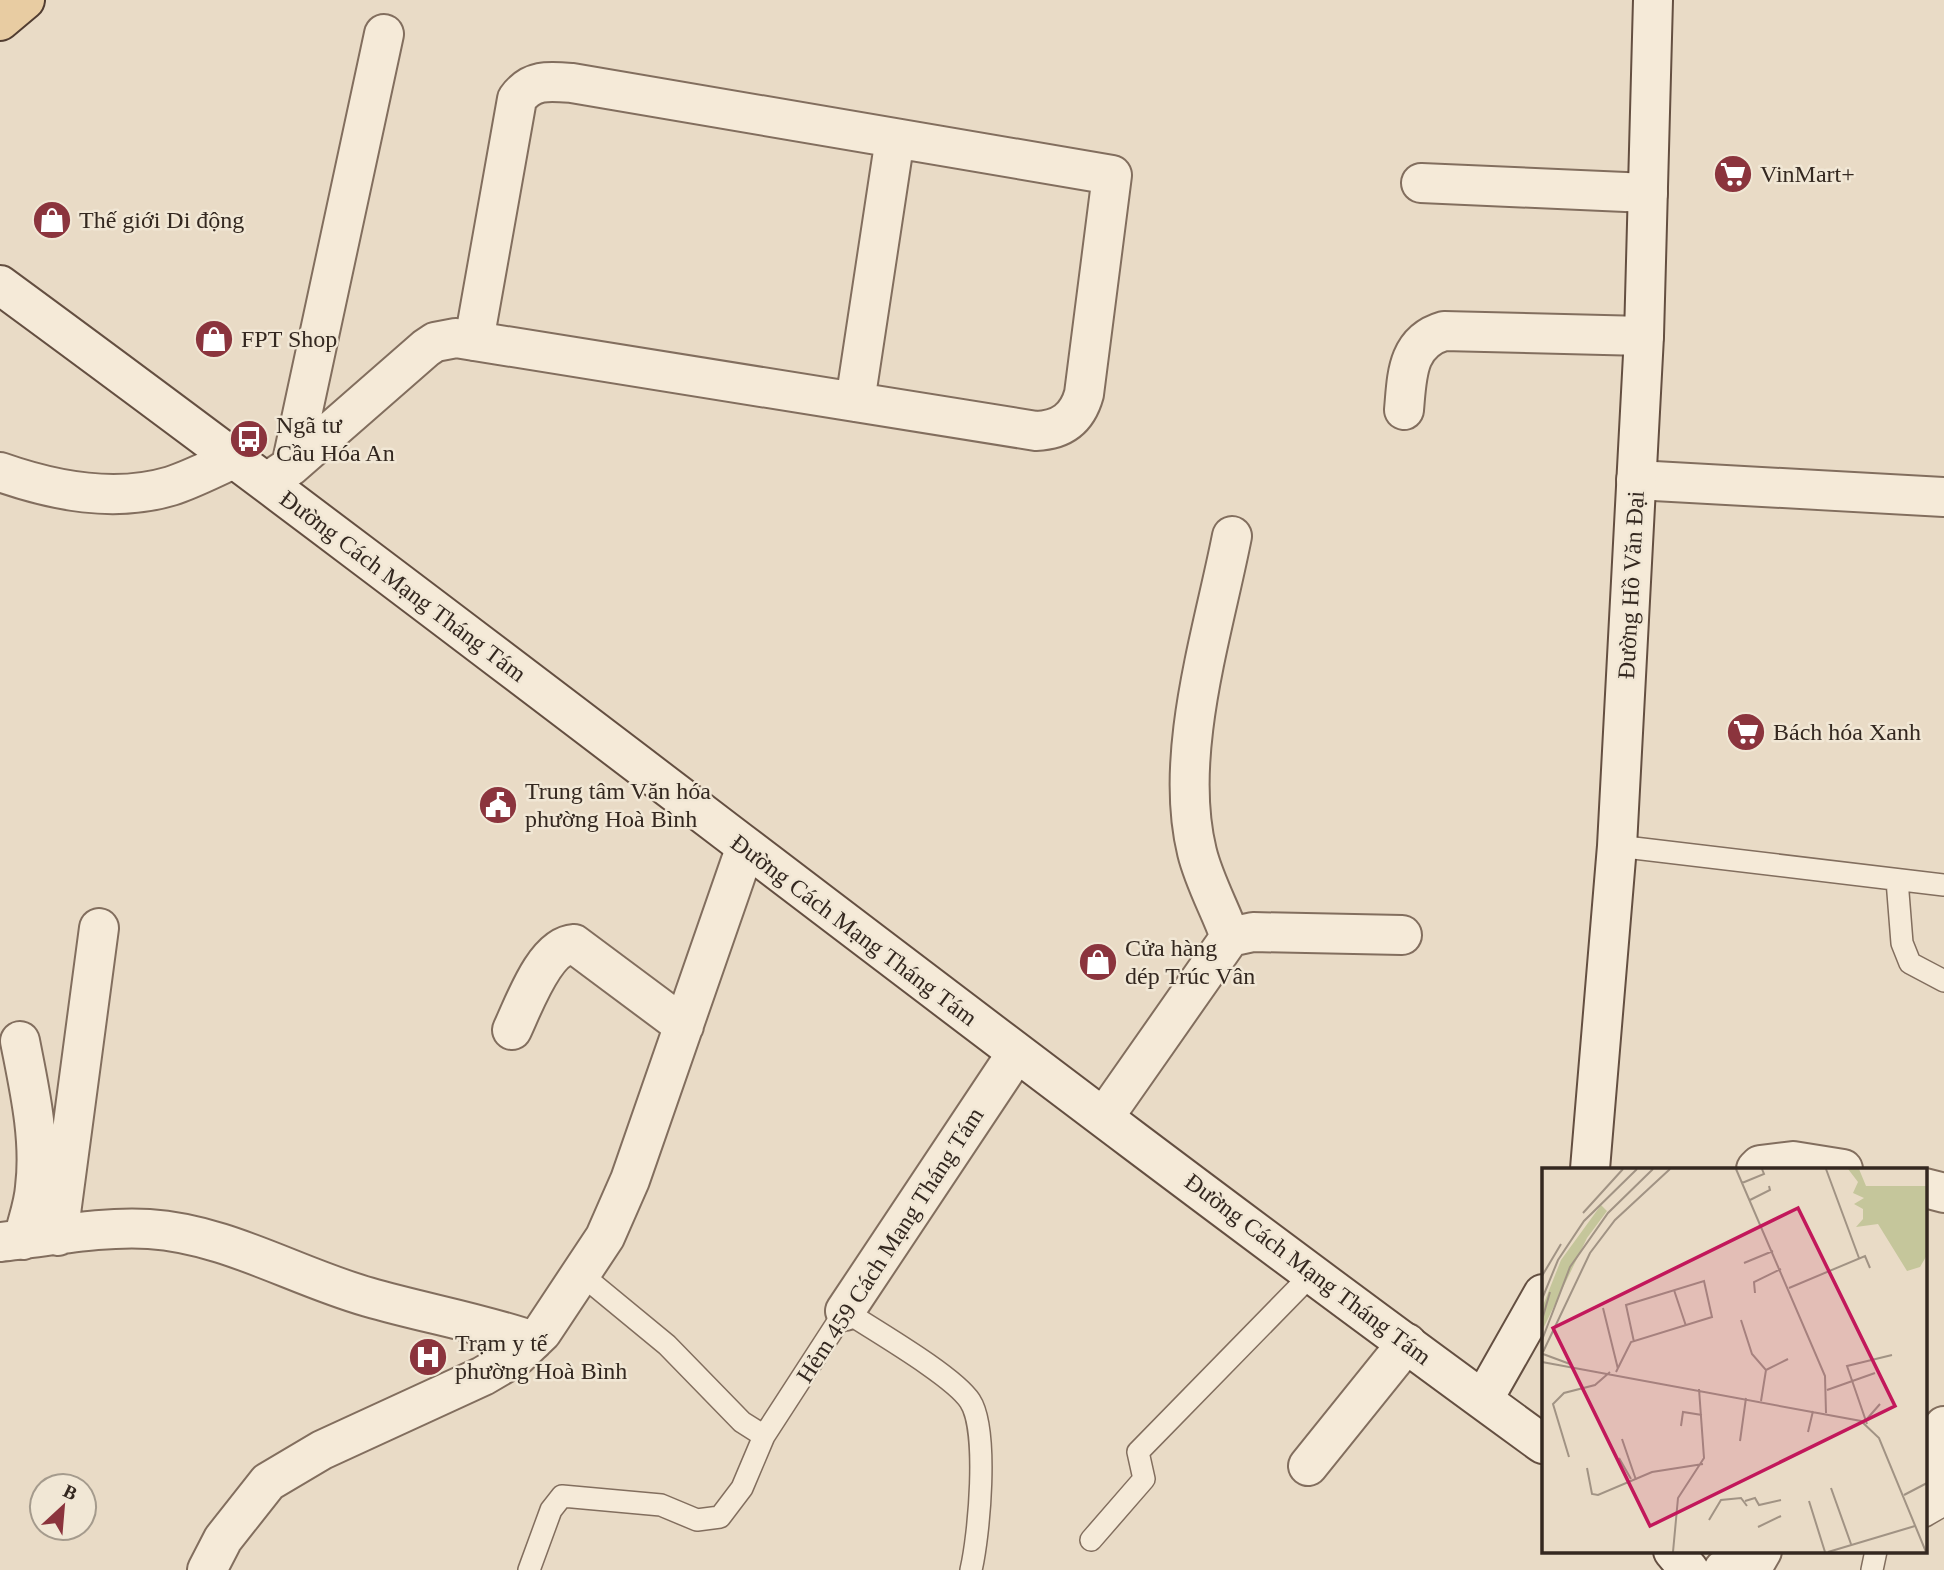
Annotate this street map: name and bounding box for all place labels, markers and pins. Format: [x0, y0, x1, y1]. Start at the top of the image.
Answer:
supermarket icon: VinMart+ [1712, 153, 1754, 195]
place label: VinMart+ [1760, 161, 1855, 187]
shop icon: Thế giới Di động [31, 199, 73, 241]
place label: Thế giới Di động [79, 207, 244, 233]
shop icon: FPT Shop [193, 318, 235, 360]
place label: FPT Shop [241, 326, 337, 352]
place label: Ngã tư Cầu Hóa An [276, 412, 395, 466]
bus stop icon: Ngã tư Cầu Hóa An [228, 418, 270, 460]
supermarket icon: Bách hóa Xanh [1725, 711, 1767, 753]
place label: Bách hóa Xanh [1773, 719, 1921, 745]
place label: Trung tâm Văn hóa phường Hoà Bình [525, 778, 711, 832]
public building icon: Trung tâm Văn hóa phường Hoà Bình [477, 784, 519, 826]
place label: Cửa hàng dép Trúc Vân [1125, 935, 1255, 989]
shop icon: Cửa hàng dép Trúc Vân [1077, 941, 1119, 983]
place label: Trạm y tế phường Hoà Bình [455, 1330, 627, 1384]
hospital icon: Trạm y tế phường Hoà Bình [407, 1336, 449, 1378]

